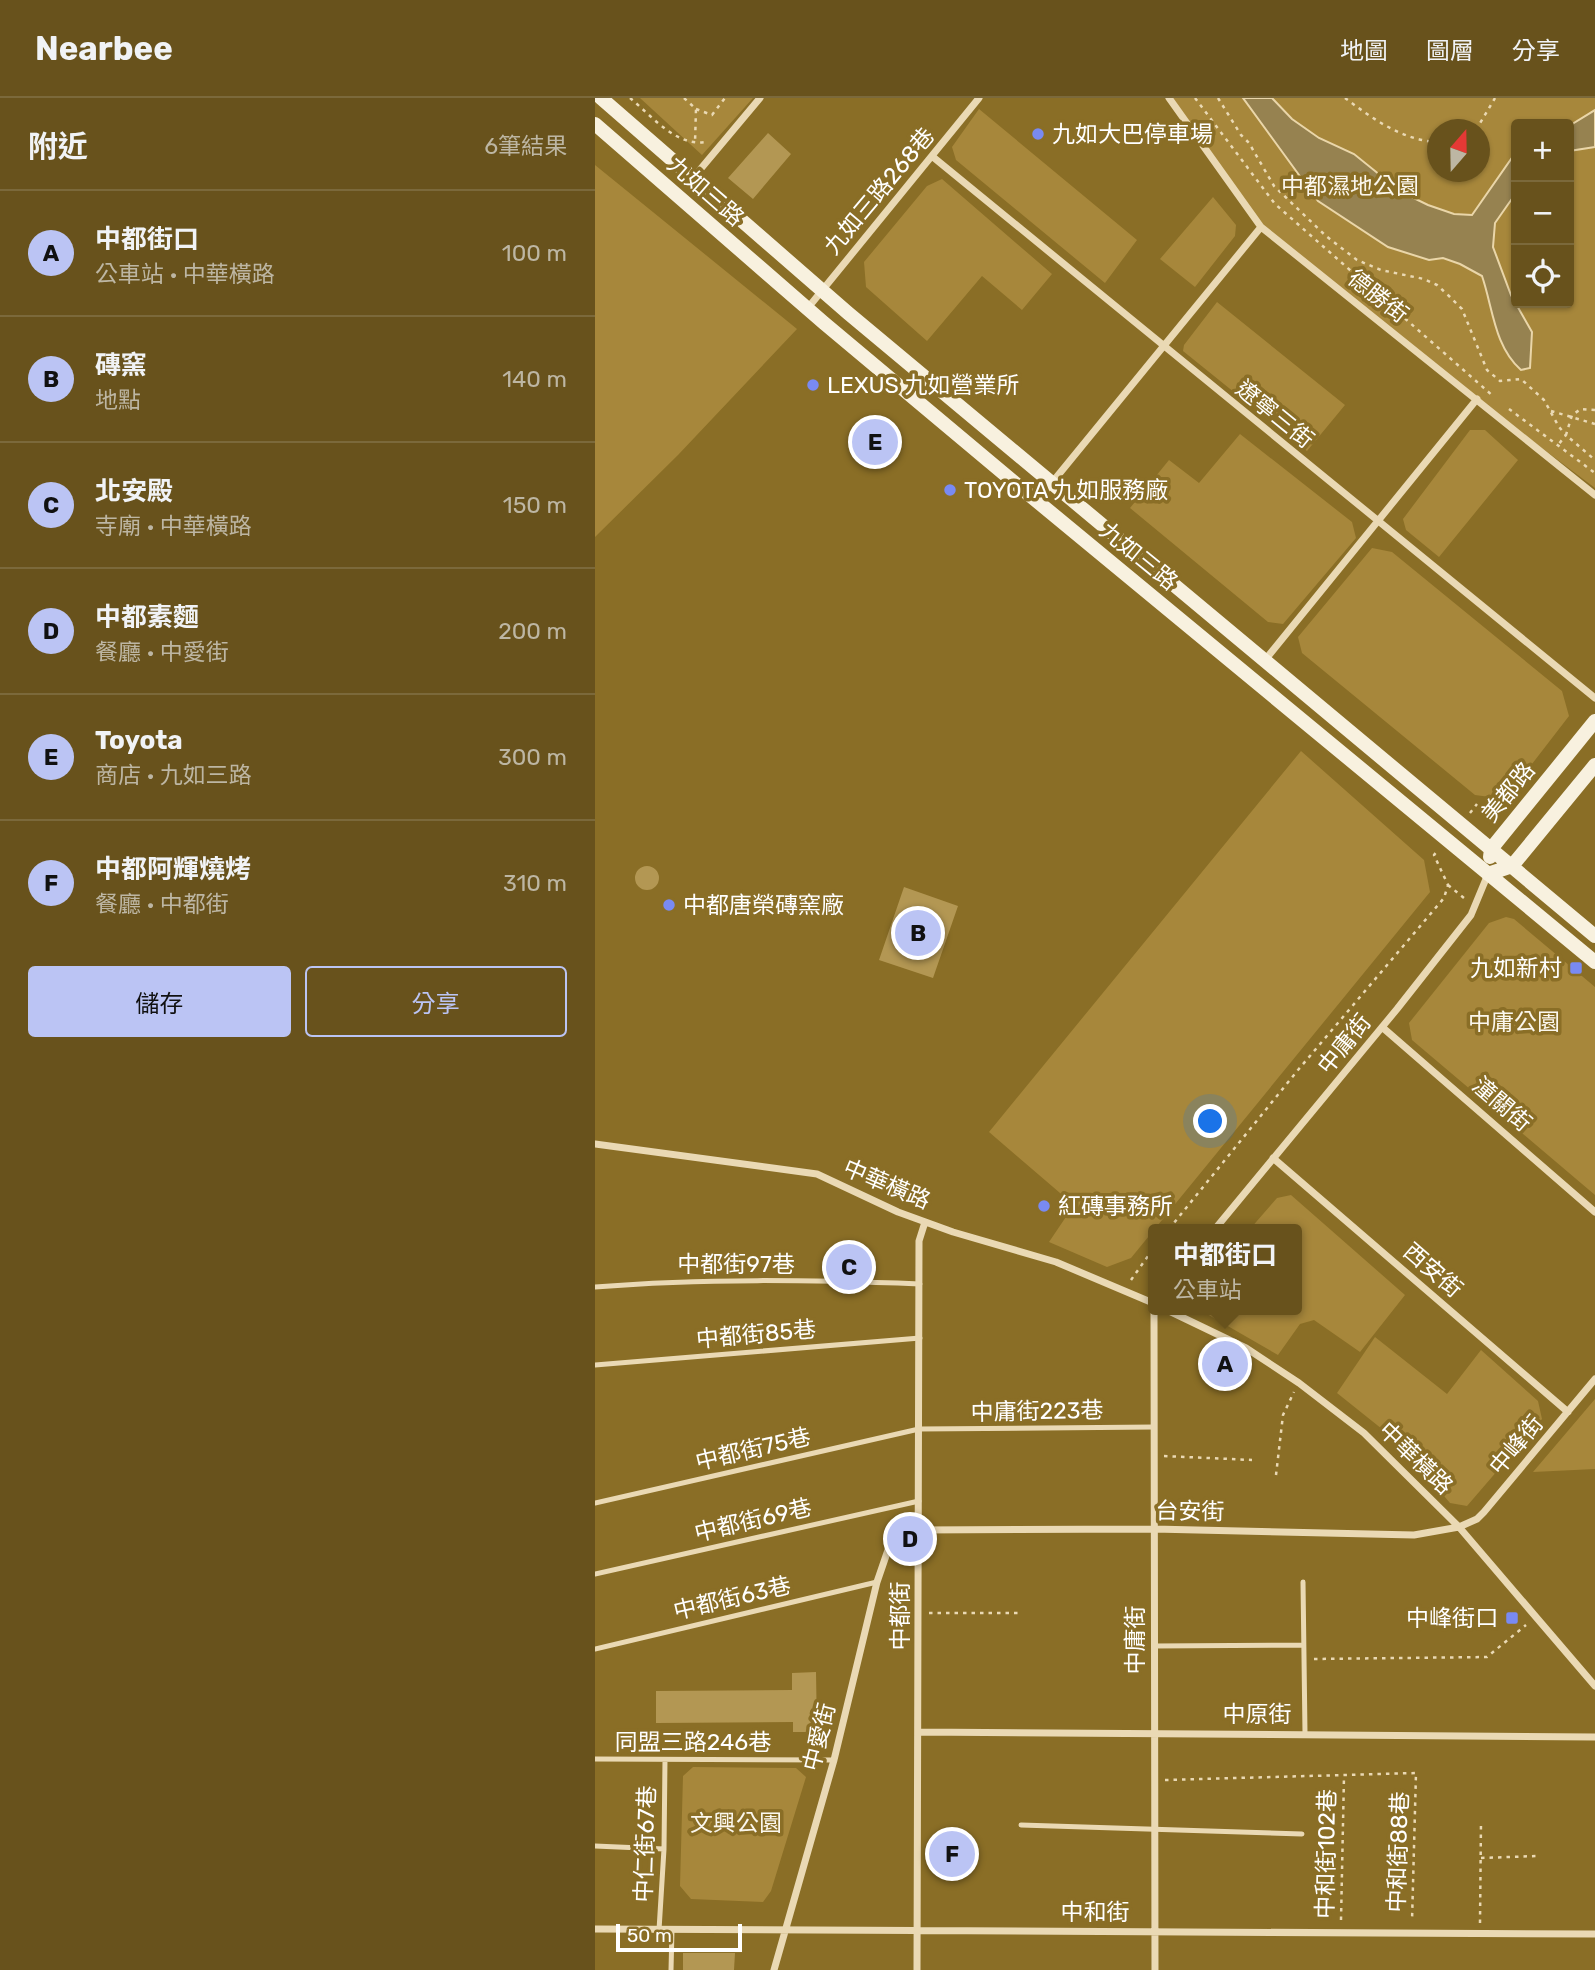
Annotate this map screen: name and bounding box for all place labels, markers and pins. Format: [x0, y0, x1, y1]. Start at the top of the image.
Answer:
place label: 九如大巴停車場 [1052, 120, 1213, 148]
marker: 九如大巴停車場 [1030, 126, 1046, 142]
place label: LEXUS 九如營業所 [827, 371, 1019, 399]
marker: LEXUS 九如營業所 [805, 377, 821, 393]
pin: E [852, 416, 898, 468]
place label: TOYOTA 九如服務廠 [964, 476, 1168, 504]
marker: TOYOTA 九如服務廠 [942, 482, 958, 498]
place label: 中都唐榮磚窯廠 [683, 891, 844, 919]
marker: 中都唐榮磚窯廠 [661, 897, 677, 913]
pin: B [895, 907, 941, 959]
place label: 九如新村 [1470, 954, 1562, 982]
marker: 九如新村 [1568, 960, 1584, 976]
place label: 紅磚事務所 [1058, 1192, 1173, 1220]
marker: 紅磚事務所 [1036, 1198, 1052, 1214]
pin: C [826, 1241, 872, 1293]
pin: A [1202, 1338, 1248, 1390]
pin: D [887, 1513, 933, 1565]
place label: 中峰街口 [1406, 1604, 1498, 1632]
marker: 中峰街口 [1504, 1610, 1520, 1626]
pin: F [929, 1828, 975, 1880]

